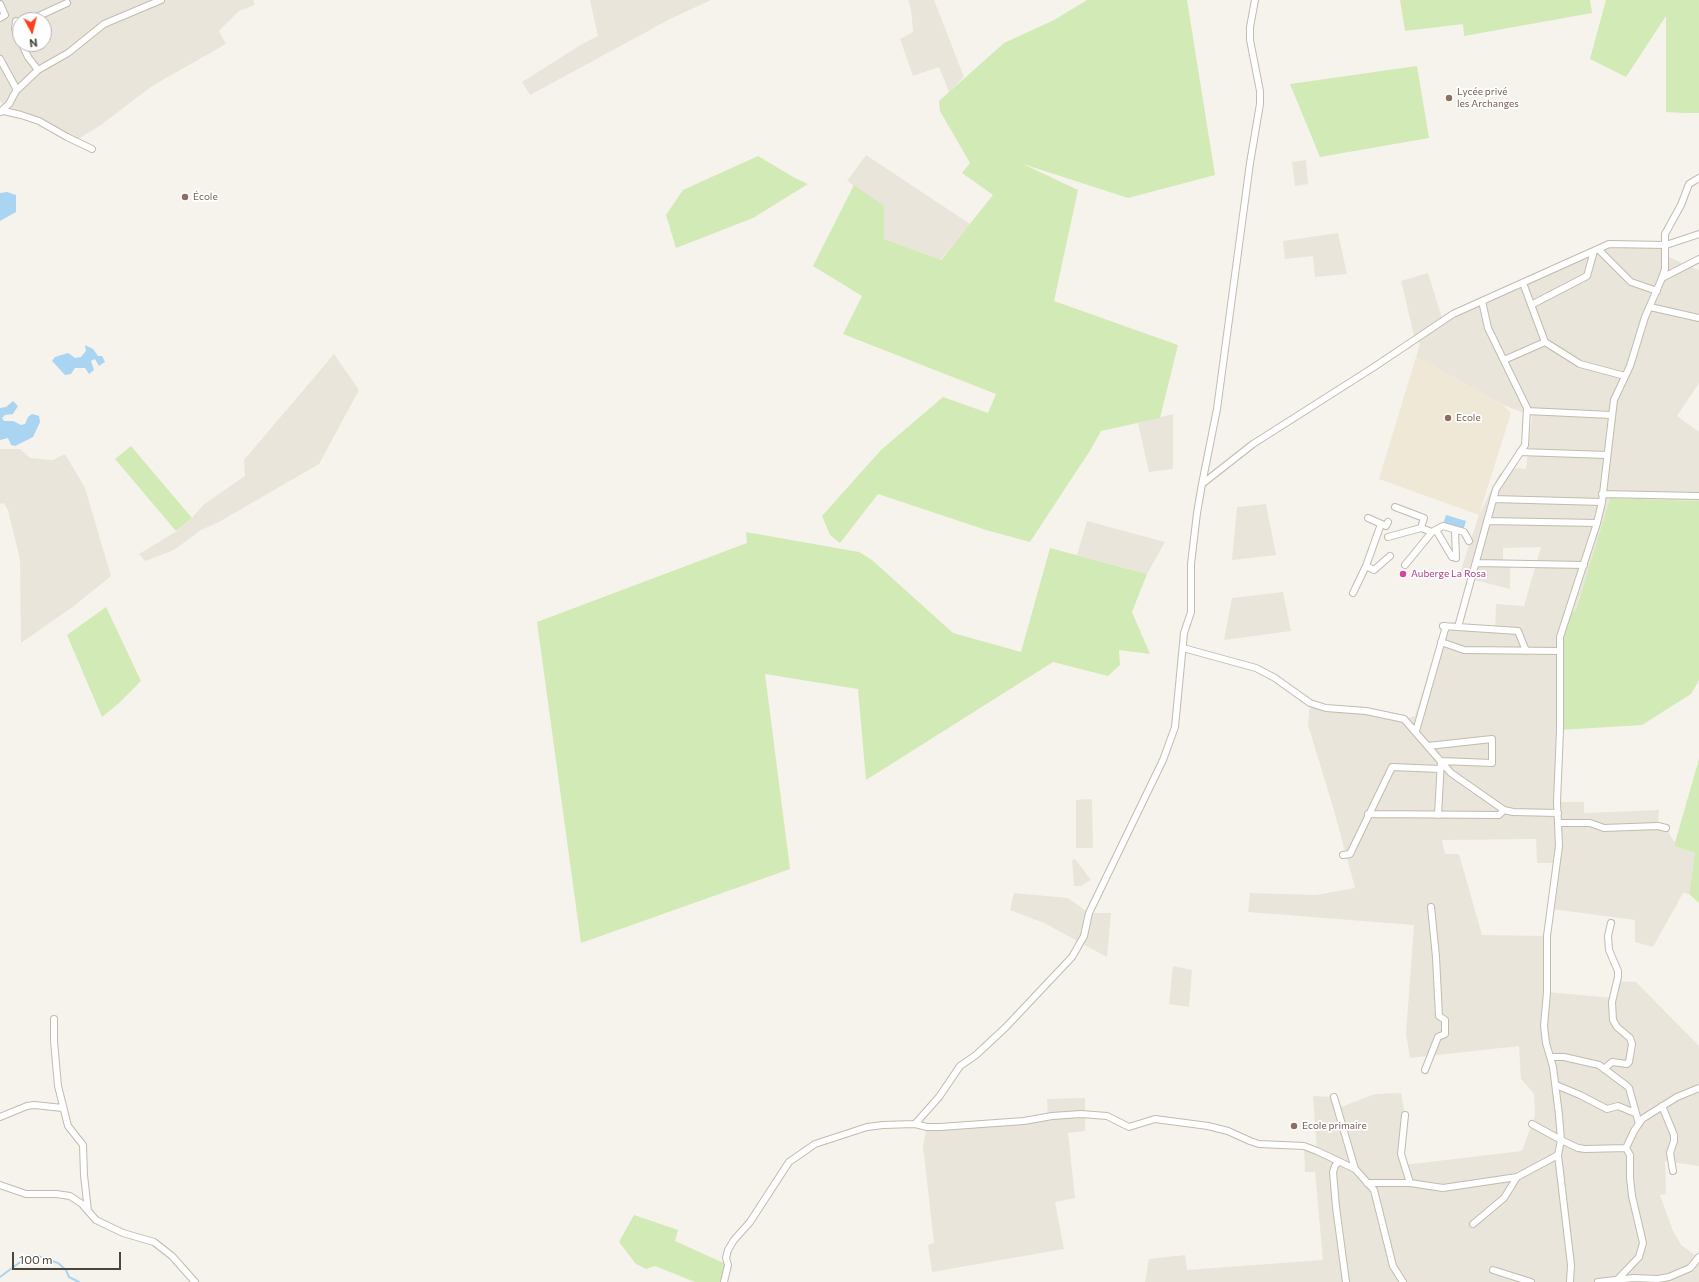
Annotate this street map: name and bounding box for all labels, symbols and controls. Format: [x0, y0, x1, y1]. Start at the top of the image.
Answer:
north arrow [12, 12, 52, 52]
text: N [29, 36, 38, 50]
place label: Lycée privé les Archanges [1457, 86, 1519, 110]
marker: Lycée privé les Archanges [1444, 93, 1454, 103]
place label: École [193, 191, 218, 203]
marker: École [180, 192, 190, 202]
place label: Ecole [1456, 412, 1481, 424]
marker: Ecole [1443, 413, 1453, 423]
place label: Auberge La Rosa [1411, 568, 1486, 580]
marker: Auberge La Rosa [1398, 569, 1408, 579]
place label: Ecole primaire [1302, 1120, 1367, 1132]
marker: Ecole primaire [1289, 1121, 1299, 1131]
scale bar [14, 1244, 123, 1270]
text: 100 m [19, 1252, 53, 1266]

